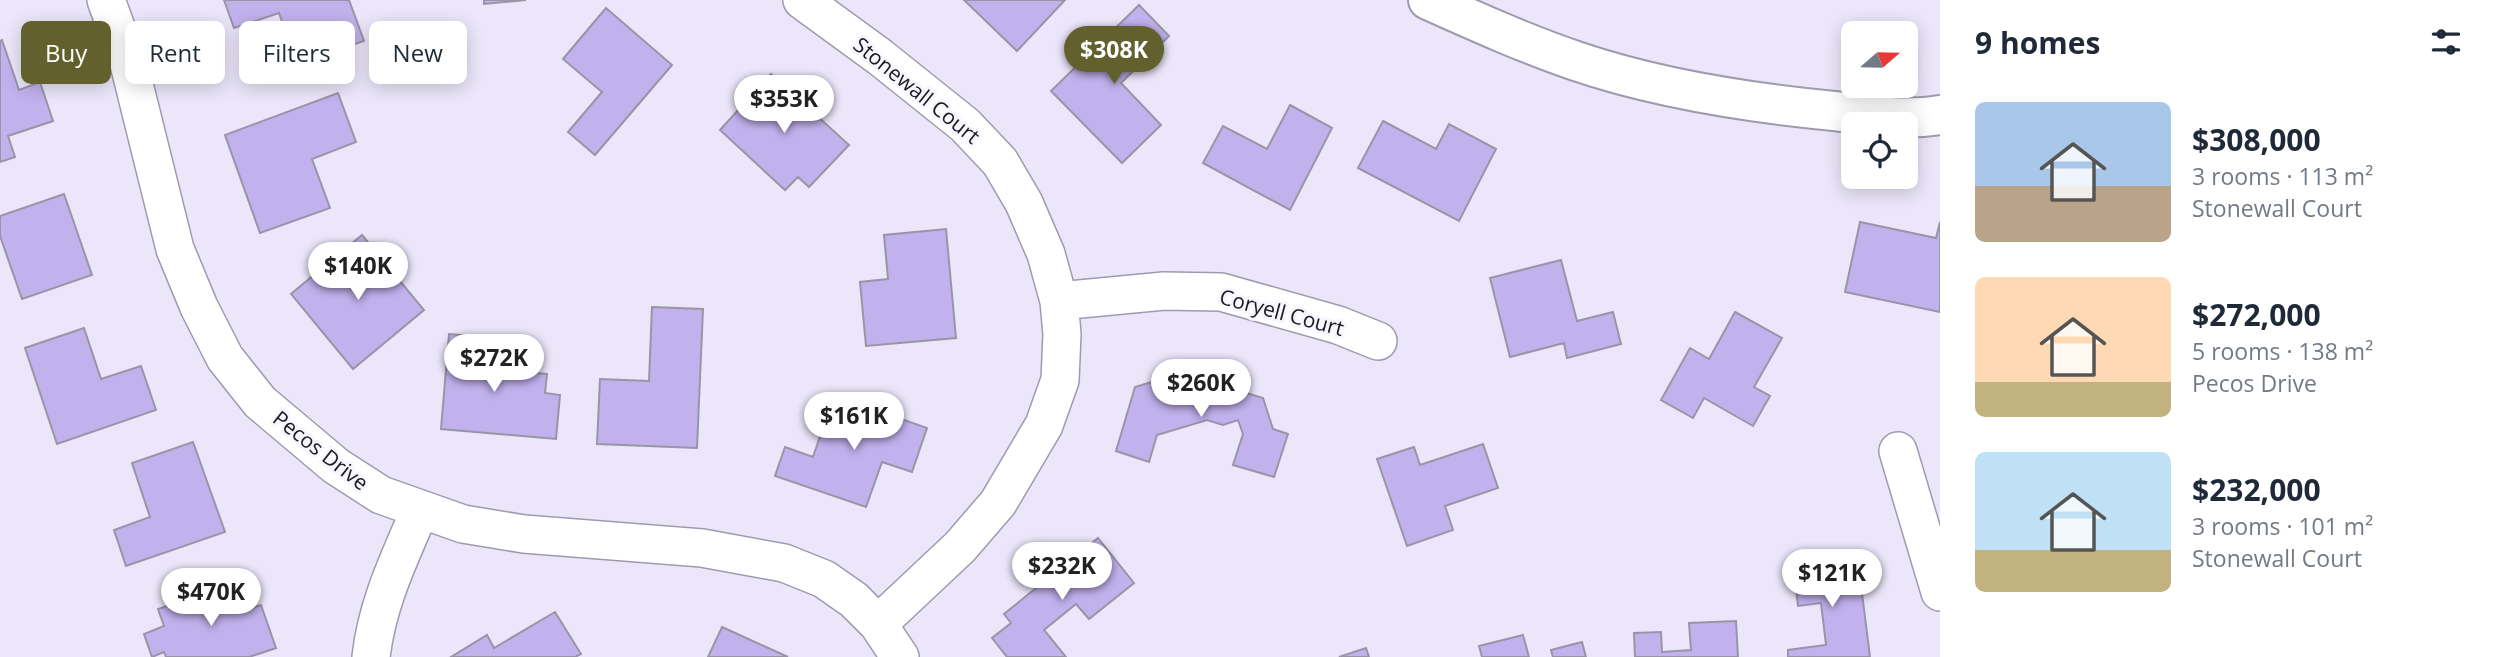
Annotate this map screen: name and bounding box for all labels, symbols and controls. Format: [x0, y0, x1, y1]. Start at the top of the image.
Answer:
chip: Buy [21, 21, 111, 84]
chip: Rent [125, 21, 225, 84]
chip: Filters [239, 21, 355, 84]
chip: New [369, 21, 467, 84]
north arrow [1841, 21, 1918, 98]
map controls [1841, 21, 1918, 189]
text: 9 homes [1975, 22, 2100, 63]
icon: filters [2427, 23, 2465, 61]
pin: $308K [1065, 27, 1163, 86]
street label: Stonewall Court [848, 30, 986, 150]
text: $308K [1080, 33, 1148, 65]
pin: $353K [735, 76, 833, 135]
text: $353K [750, 82, 818, 114]
button: locate [1841, 112, 1918, 189]
text: $308,000 [2192, 119, 2321, 160]
icon: home [2031, 130, 2115, 214]
text: 3 rooms · 113 m² [2192, 160, 2373, 192]
text: Stonewall Court [2192, 192, 2362, 224]
pin: $140K [309, 243, 407, 302]
text: $140K [324, 249, 392, 281]
street label: Coryell Court [1217, 282, 1347, 342]
text: $272,000 [2192, 294, 2321, 335]
icon: home [2031, 305, 2115, 389]
pin: $272K [445, 334, 543, 394]
text: 5 rooms · 138 m² [2192, 335, 2373, 367]
text: $272K [460, 341, 528, 373]
pin: $260K [1152, 360, 1250, 419]
text: $260K [1167, 366, 1235, 398]
text: Pecos Drive [2192, 367, 2317, 399]
pin: $161K [805, 392, 903, 452]
text: $161K [820, 399, 888, 431]
street label: Pecos Drive [267, 404, 375, 496]
text: $232,000 [2192, 469, 2321, 510]
icon: home [2031, 480, 2115, 564]
text: 3 rooms · 101 m² [2192, 510, 2373, 542]
pin: $232K [1013, 542, 1111, 602]
text: Stonewall Court [2192, 542, 2362, 574]
text: $232K [1028, 549, 1096, 581]
pin: $121K [1783, 550, 1881, 609]
text: $121K [1798, 556, 1866, 588]
pin: $470K [162, 568, 260, 628]
text: $470K [177, 575, 245, 607]

